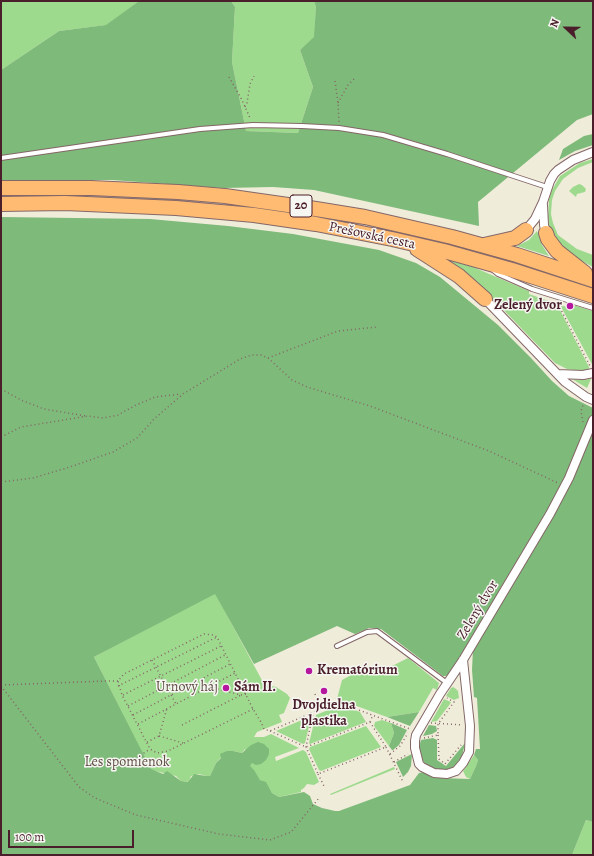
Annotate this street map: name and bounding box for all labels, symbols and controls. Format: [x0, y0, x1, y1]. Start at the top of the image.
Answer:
north arrow [546, 8, 586, 48]
text: N [546, 17, 563, 30]
road number: 20 [290, 195, 312, 217]
street label: Prešovská cesta [327, 219, 417, 253]
place label: Zelený dvor [494, 298, 562, 314]
marker: Zelený dvor [565, 301, 575, 311]
street label: Zelený dvor [454, 577, 502, 643]
place label: Krematórium [317, 663, 398, 679]
marker: Krematórium [304, 666, 314, 676]
park label: Urnový háj [156, 680, 218, 696]
place label: Sám II. [234, 680, 276, 696]
marker: Sám II. [221, 683, 231, 693]
marker: Dvojdielna plastika [319, 686, 329, 696]
place label: Dvojdielna plastika [292, 698, 356, 730]
park label: Les spomienok [84, 755, 170, 771]
scale bar [10, 822, 136, 848]
text: 100 m [15, 829, 44, 845]

